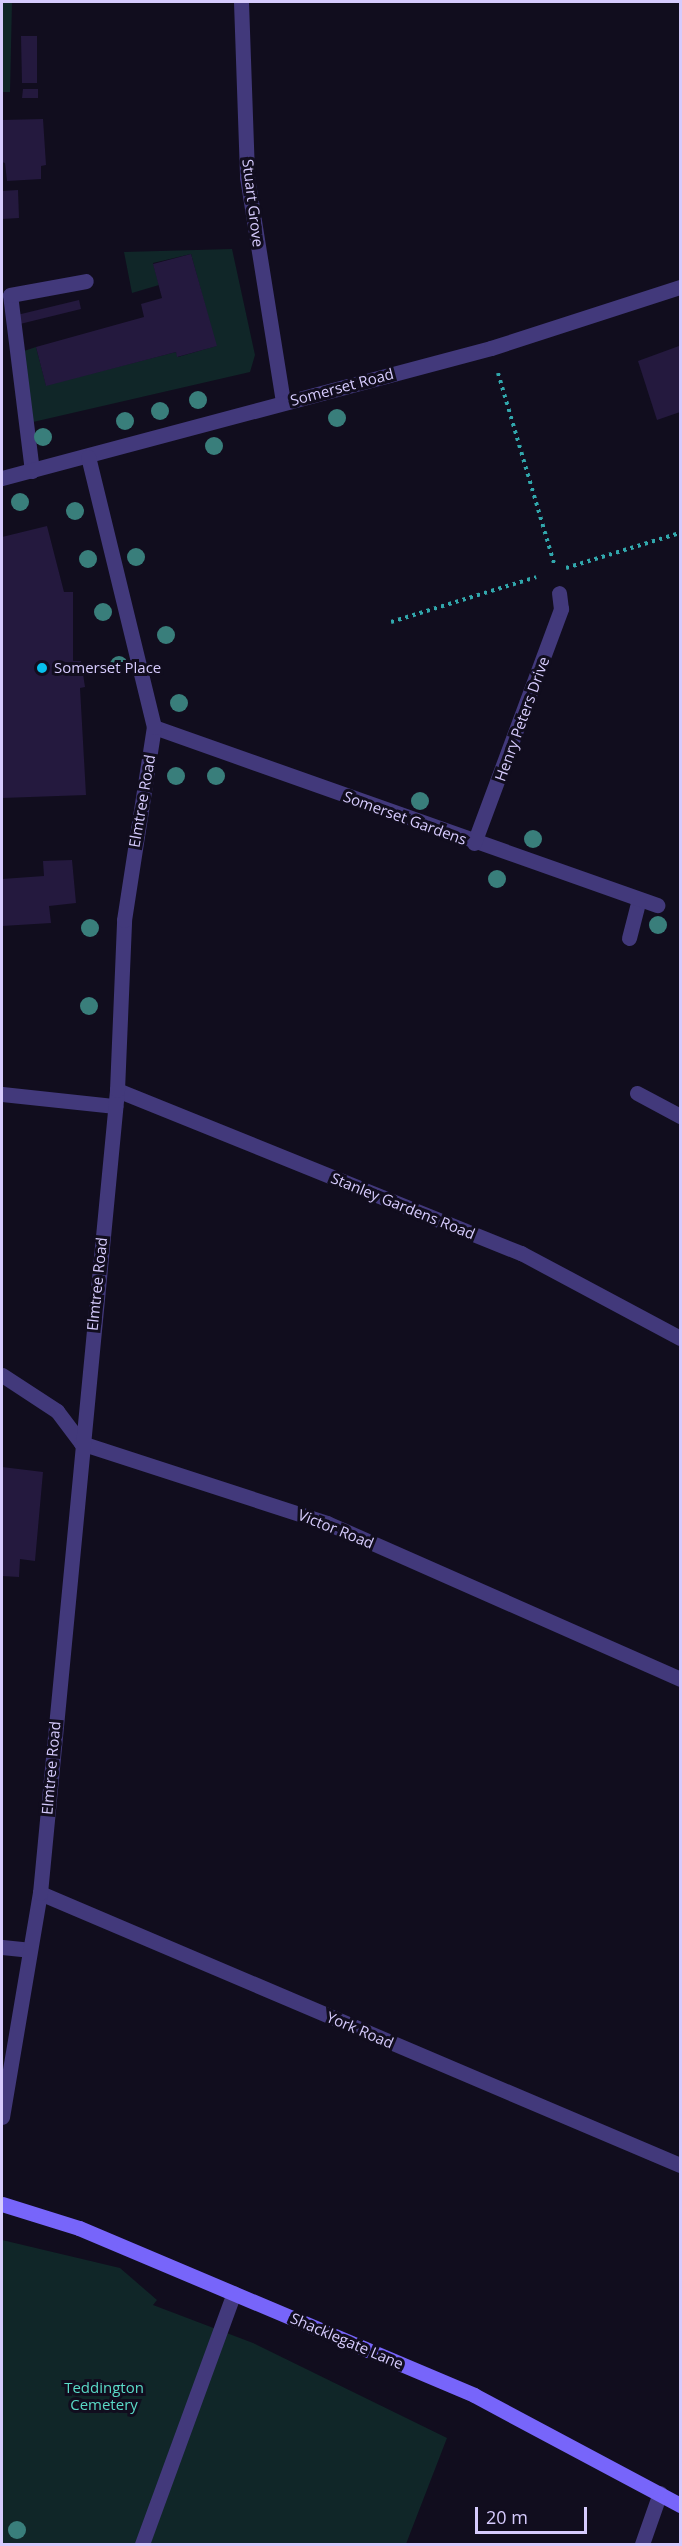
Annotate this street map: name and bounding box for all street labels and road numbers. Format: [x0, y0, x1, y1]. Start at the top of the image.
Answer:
street label: Stuart Grove [239, 158, 267, 248]
street label: Somerset Road [288, 365, 396, 409]
street label: Henry Peters Drive [491, 654, 553, 784]
street label: Elmtree Road [125, 753, 159, 849]
street label: Somerset Gardens [341, 787, 469, 849]
street label: Stanley Gardens Road [328, 1169, 478, 1243]
street label: Elmtree Road [83, 1236, 111, 1332]
street label: Victor Road [295, 1506, 377, 1552]
street label: Elmtree Road [38, 1720, 64, 1816]
street label: York Road [324, 2008, 396, 2052]
street label: Shacklegate Lane [288, 2309, 406, 2373]

